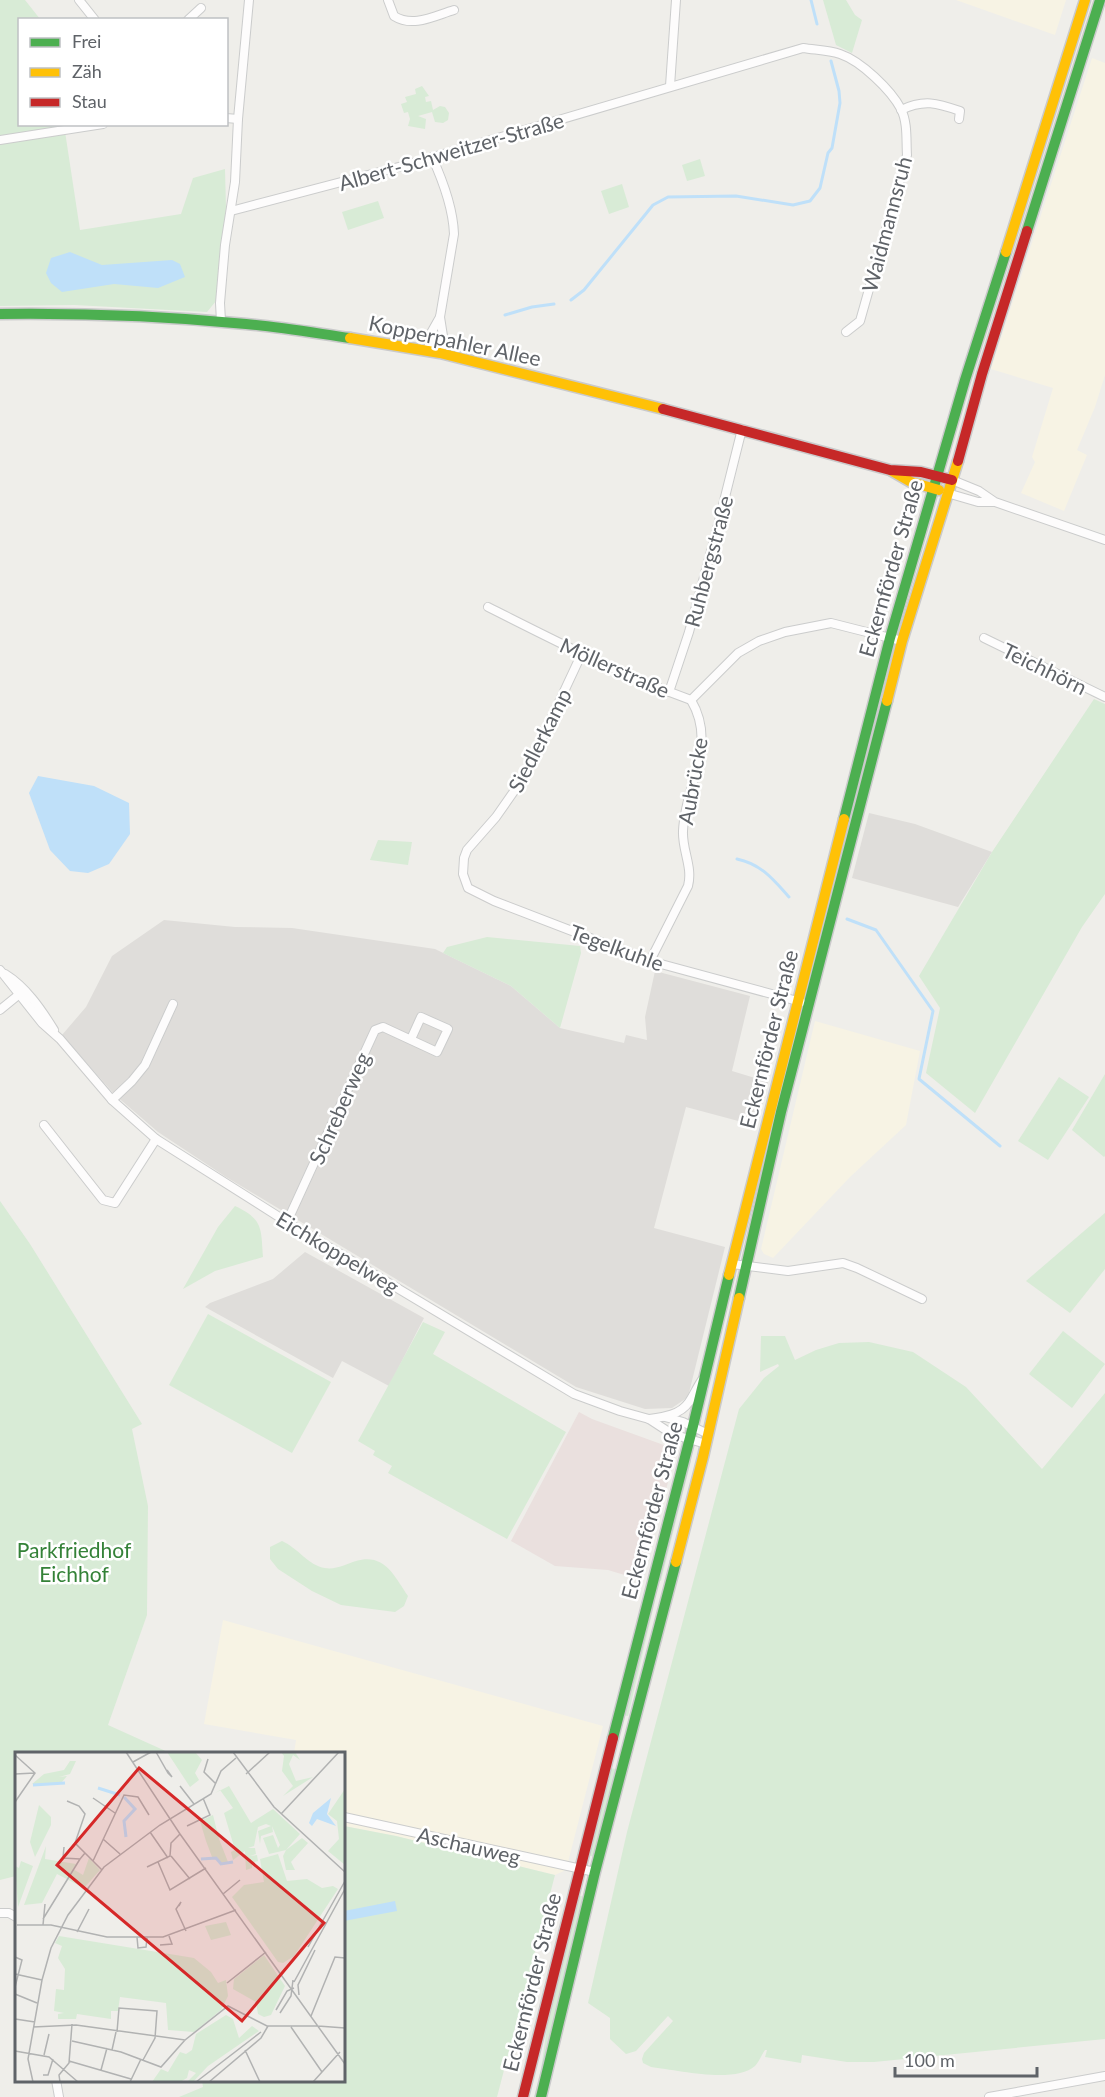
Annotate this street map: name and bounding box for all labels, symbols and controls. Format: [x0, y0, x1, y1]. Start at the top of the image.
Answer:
legend [18, 18, 228, 126]
text: Frei [72, 30, 101, 52]
text: Zäh [72, 60, 102, 82]
text: Stau [72, 90, 107, 112]
street label: Albert-Schweitzer-Straße [336, 107, 566, 195]
street label: Waidmannsruh [856, 154, 916, 294]
street label: Kopperpahler Allee [367, 310, 543, 370]
street label: Eckernförder Straße [853, 476, 927, 660]
street label: Ruhbergstraße [678, 493, 738, 629]
street label: Möllerstraße [556, 632, 674, 702]
street label: Teichhörn [999, 637, 1091, 699]
street label: Siedlerkamp [502, 684, 576, 796]
street label: Aubrücke [672, 736, 712, 826]
street label: Tegelkuhle [567, 919, 667, 975]
street label: Eckernförder Straße [734, 947, 802, 1131]
street label: Schreberweg [303, 1048, 375, 1168]
street label: Eichkoppelweg [272, 1206, 404, 1298]
street label: Eckernförder Straße [615, 1418, 687, 1602]
park label: Parkfriedhof Eichhof [17, 1537, 132, 1586]
inset map [15, 1752, 345, 2082]
street label: Aschauweg [415, 1821, 523, 1869]
street label: Eckernförder Straße [497, 1890, 565, 2074]
scale bar [895, 2040, 1038, 2078]
text: 100 m [904, 2049, 955, 2071]

